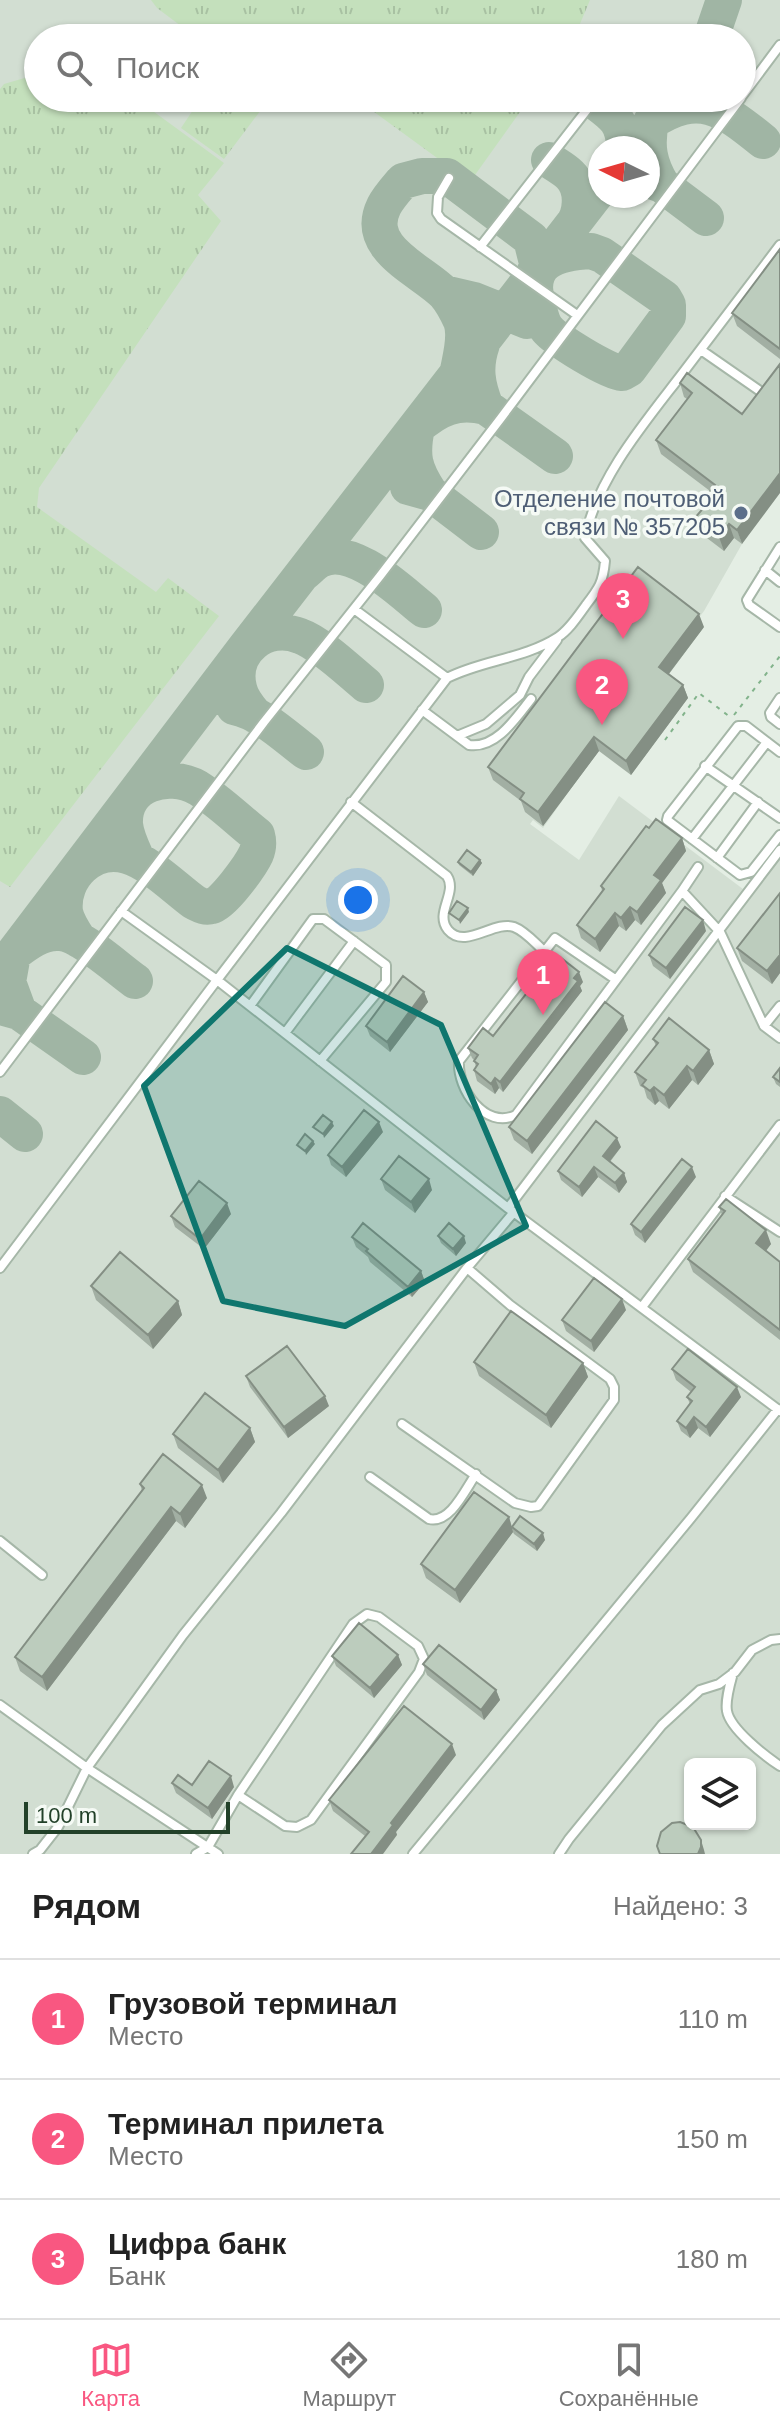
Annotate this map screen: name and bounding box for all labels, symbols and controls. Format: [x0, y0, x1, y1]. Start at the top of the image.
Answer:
search box [24, 24, 756, 112]
icon: search [52, 46, 96, 90]
text: Поиск [116, 51, 199, 84]
north arrow [588, 136, 660, 208]
place label: Отделение почтовой связи № 357205 [494, 485, 725, 540]
marker: Отделение почтовой связи № 357205 [732, 504, 750, 522]
pin: 3 [597, 573, 649, 639]
pin: 2 [576, 659, 628, 725]
your location [338, 880, 378, 920]
pin: 1 [517, 949, 569, 1015]
map controls [684, 1758, 756, 1830]
button: layers [684, 1758, 756, 1830]
scale bar [24, 1798, 230, 1834]
text: 100 m [36, 1803, 97, 1828]
text: Рядом [32, 1887, 141, 1925]
text: Найдено: 3 [613, 1891, 748, 1921]
text: Грузовой терминал [108, 1987, 398, 2020]
text: 1 [51, 2004, 65, 2034]
text: 110 m [678, 2004, 748, 2034]
text: Место [108, 2021, 184, 2051]
text: Терминал прилета [108, 2107, 384, 2140]
text: 2 [51, 2124, 65, 2154]
text: 150 m [676, 2124, 748, 2154]
text: Место [108, 2141, 184, 2171]
text: Цифра банк [108, 2227, 286, 2260]
text: 3 [51, 2244, 65, 2274]
text: 180 m [676, 2244, 748, 2274]
text: Банк [108, 2261, 165, 2291]
tab: Карта [81, 2338, 140, 2412]
tab: Маршрут [303, 2338, 396, 2412]
tab: Сохранённые [559, 2338, 699, 2412]

